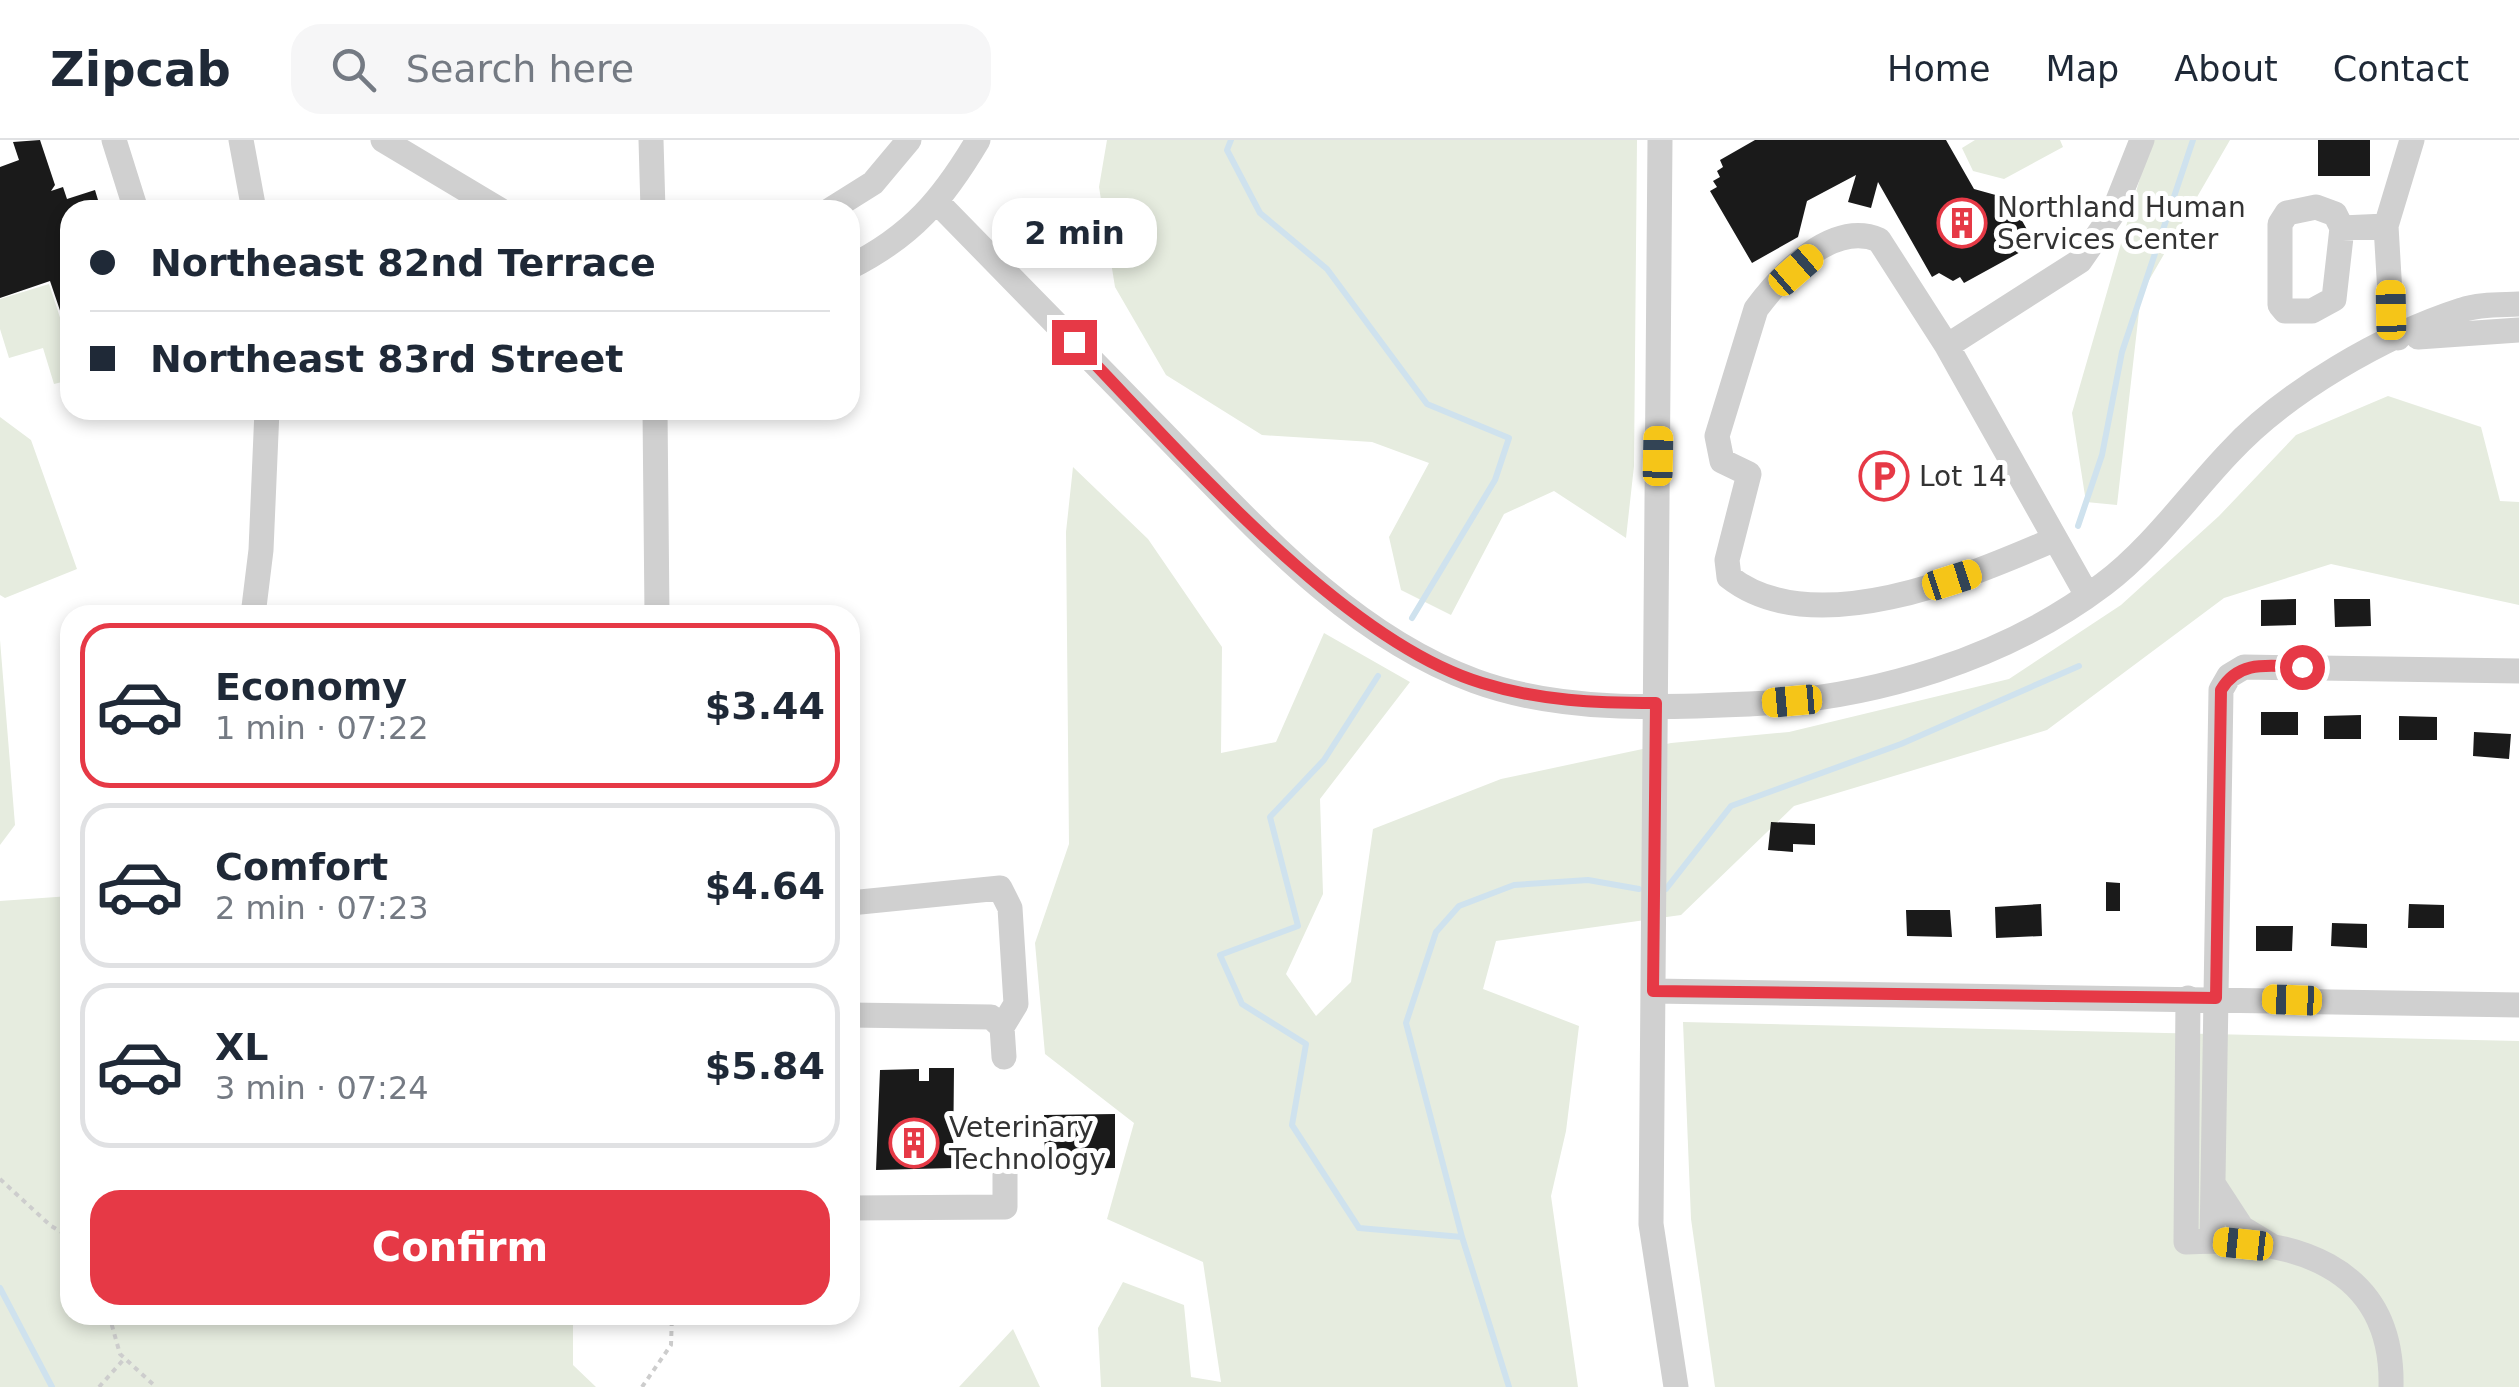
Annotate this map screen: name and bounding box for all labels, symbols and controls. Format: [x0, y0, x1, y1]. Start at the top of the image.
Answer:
search box [291, 24, 991, 114]
text: Zipcab [50, 41, 231, 97]
icon: search [326, 42, 381, 97]
text: Search here [406, 47, 634, 91]
text: Home [1887, 49, 1990, 89]
text: Map [2045, 49, 2119, 89]
text: About [2174, 49, 2278, 89]
text: Contact [2333, 49, 2469, 89]
place label: Northland Human Services Center [1997, 191, 2246, 256]
callout: 2 min [992, 197, 1156, 267]
building icon: Northland Human Services Center [1936, 197, 1988, 249]
text: 2 min [1024, 214, 1125, 252]
car [1764, 239, 1828, 301]
text: Northeast 82nd Terrace [150, 241, 656, 285]
car [2375, 280, 2407, 340]
route end [1052, 320, 1097, 365]
text: Northeast 83rd Street [150, 337, 623, 381]
car [1642, 426, 1674, 486]
parking icon: Lot 14 [1858, 450, 1910, 502]
place label: Lot 14 [1919, 460, 2007, 493]
car [1919, 556, 1985, 604]
route start [2280, 645, 2325, 690]
icon: car [95, 661, 185, 751]
text: Economy [215, 665, 407, 709]
car [1761, 683, 1823, 719]
text: $3.44 [705, 684, 825, 728]
text: 1 min · 07:22 [215, 709, 429, 747]
icon: car [95, 841, 185, 931]
text: Comfort [215, 845, 388, 889]
text: $4.64 [705, 864, 825, 908]
text: 2 min · 07:23 [215, 889, 429, 927]
car [2261, 984, 2323, 1016]
icon: car [95, 1021, 185, 1111]
text: XL [215, 1025, 269, 1069]
text: $5.84 [705, 1044, 825, 1088]
text: 3 min · 07:24 [215, 1069, 429, 1107]
place label: Veterinary Technology [948, 1111, 1106, 1176]
building icon: Veterinary Technology [888, 1117, 940, 1169]
button: Confirm [90, 1190, 830, 1305]
car [2212, 1226, 2274, 1262]

